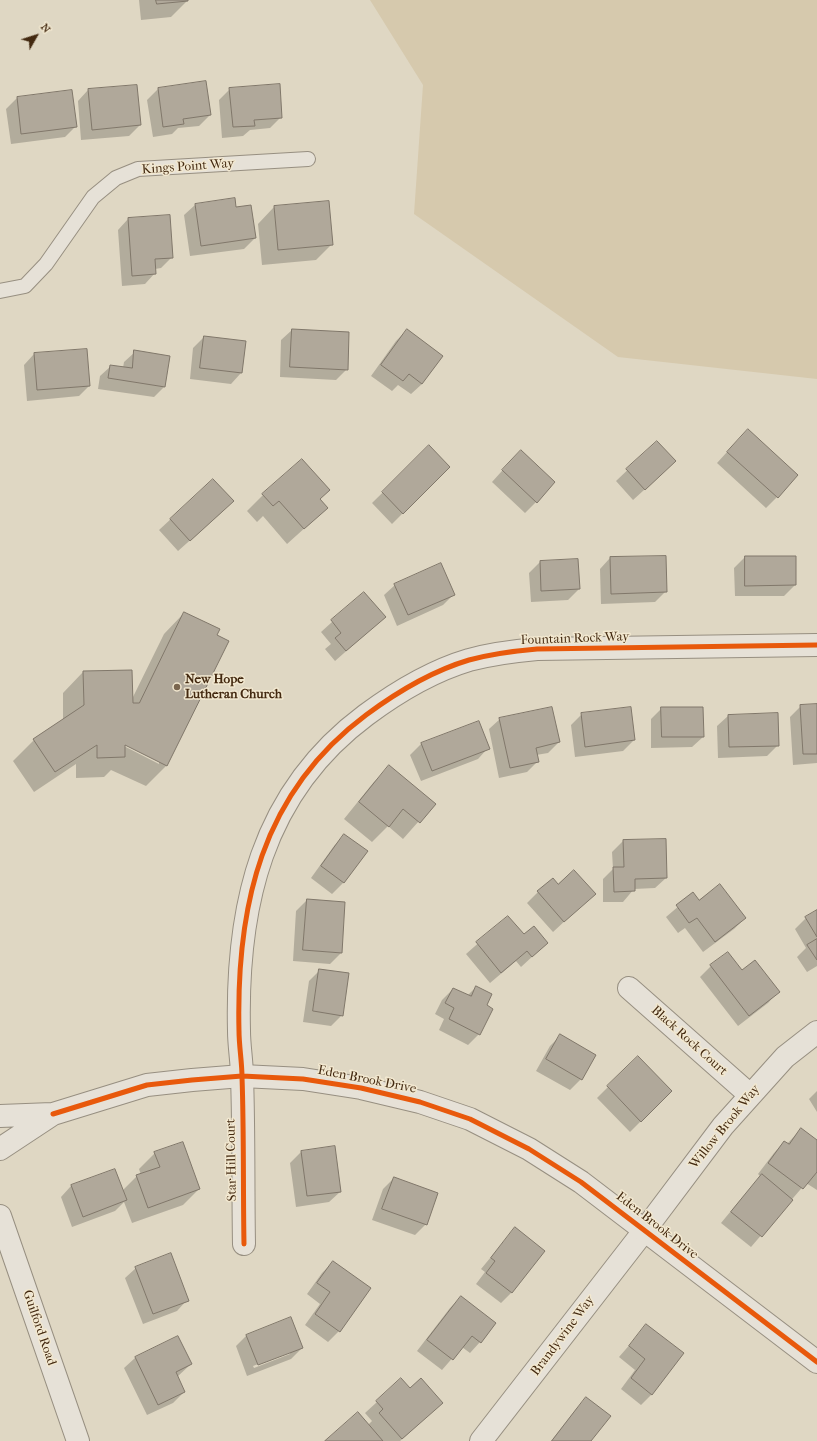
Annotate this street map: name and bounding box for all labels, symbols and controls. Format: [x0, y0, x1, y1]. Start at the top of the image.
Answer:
north arrow [16, 16, 56, 56]
text: N [38, 21, 53, 35]
street label: Kings Point Way [141, 156, 235, 178]
street label: Fountain Rock Way [520, 629, 630, 649]
place label: New Hope Lutheran Church [185, 672, 282, 703]
marker: New Hope Lutheran Church [172, 682, 182, 692]
street label: Black Rock Court [648, 1003, 730, 1079]
street label: Eden Brook Drive [316, 1063, 418, 1097]
street label: Willow Brook Way [686, 1082, 764, 1172]
street label: Star Hill Court [223, 1119, 241, 1201]
street label: Eden Brook Drive [613, 1189, 701, 1263]
street label: Guilford Road [19, 1288, 59, 1368]
street label: Brandywine Way [528, 1293, 598, 1379]

